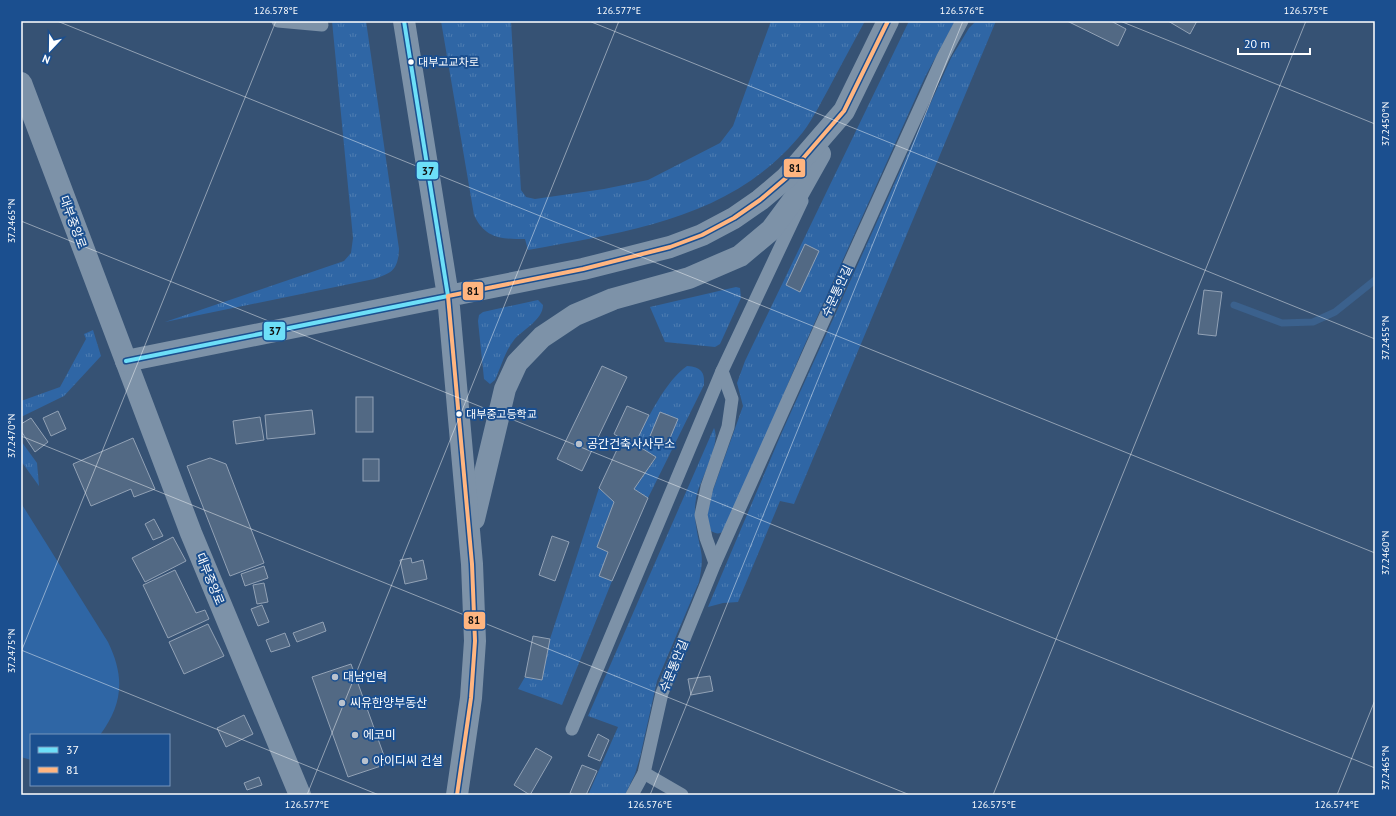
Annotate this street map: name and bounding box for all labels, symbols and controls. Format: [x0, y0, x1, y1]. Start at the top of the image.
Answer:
text: 126.578°E [254, 4, 298, 17]
text: 126.577°E [597, 4, 641, 17]
text: 126.576°E [940, 4, 984, 17]
text: 126.575°E [1284, 4, 1328, 17]
north arrow [30, 30, 70, 70]
scale bar [1238, 30, 1310, 56]
text: 20 m [1244, 36, 1270, 51]
text: N [40, 51, 52, 67]
place label: 대부고교차로 [418, 55, 479, 69]
marker: 대부고교차로 [406, 57, 416, 67]
text: 37.2450°N [1379, 102, 1392, 146]
line badge: 81 [783, 158, 806, 178]
line badge: 37 [416, 161, 439, 180]
text: 81 [789, 161, 801, 175]
text: 37 [422, 164, 434, 178]
street label: 대부중앙로 [57, 193, 90, 250]
text: 37.2465°N [5, 199, 18, 243]
street label: 수문통안길 [818, 263, 855, 319]
line badge: 81 [462, 281, 484, 301]
text: 81 [467, 284, 479, 298]
text: 37.2455°N [1379, 316, 1392, 360]
line badge: 37 [263, 321, 286, 341]
text: 37 [269, 324, 281, 338]
place label: 대부중고등학교 [466, 407, 537, 421]
marker: 대부중고등학교 [454, 409, 464, 419]
text: 37.2470°N [5, 414, 18, 458]
place label: 공간건축사사무소 [587, 436, 675, 451]
marker: 공간건축사사무소 [574, 439, 584, 449]
text: 37.2460°N [1379, 531, 1392, 575]
street label: 대부중앙로 [193, 550, 228, 607]
line badge: 81 [463, 611, 486, 630]
text: 81 [468, 613, 480, 627]
text: 37.2475°N [5, 629, 18, 673]
street label: 수문통안길 [656, 637, 691, 694]
place label: 대남인력 [343, 669, 387, 684]
marker: 대남인력 [330, 672, 340, 682]
place label: 씨유한양부동산 [350, 695, 427, 710]
marker: 씨유한양부동산 [337, 698, 347, 708]
place label: 에코미 [363, 727, 396, 742]
marker: 에코미 [350, 730, 360, 740]
legend [30, 734, 170, 786]
text: 37 [66, 742, 79, 757]
text: 37.2465°N [1379, 746, 1392, 790]
place label: 아이디씨 건설 [373, 753, 442, 768]
marker: 아이디씨 건설 [360, 756, 370, 766]
text: 81 [66, 762, 79, 777]
text: 126.577°E [285, 798, 329, 811]
text: 126.576°E [628, 798, 672, 811]
text: 126.575°E [972, 798, 1016, 811]
text: 126.574°E [1315, 798, 1359, 811]

